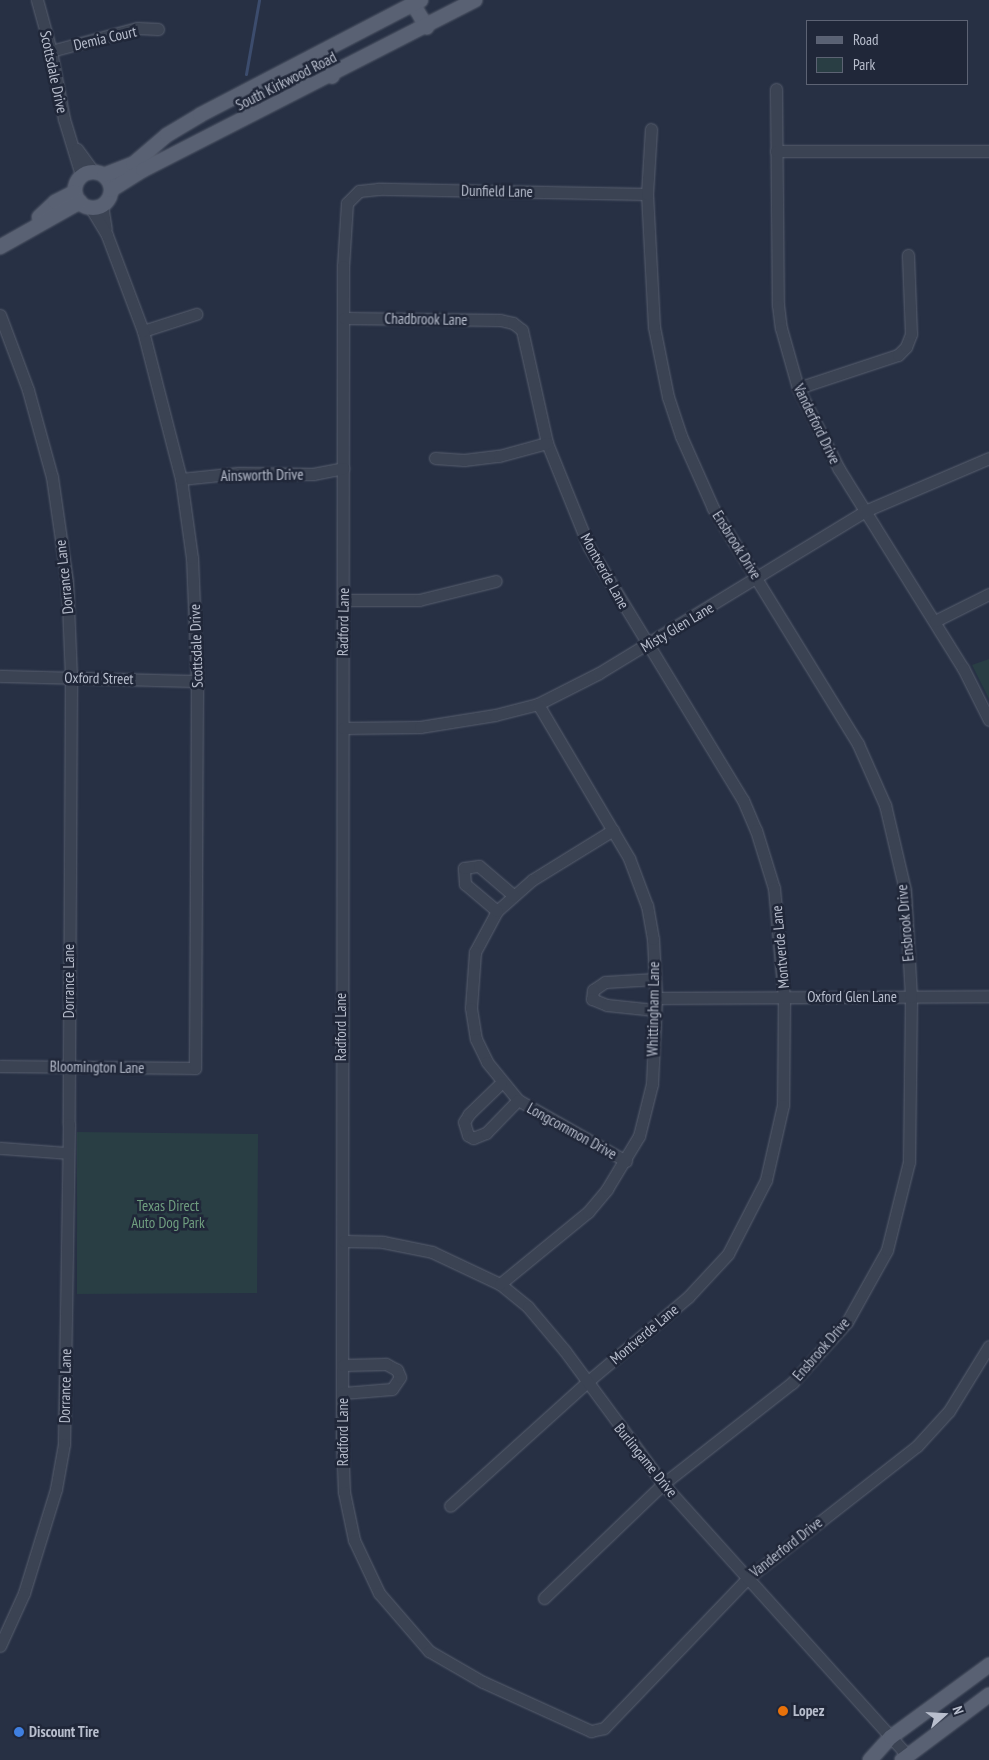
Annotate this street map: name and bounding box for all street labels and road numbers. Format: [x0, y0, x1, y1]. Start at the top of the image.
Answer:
street label: Demia Court [72, 22, 138, 54]
street label: Scottsdale Drive [36, 29, 72, 115]
street label: South Kirkwood Road [233, 48, 339, 114]
street label: Dunfield Lane [461, 181, 533, 201]
street label: Chadbrook Lane [384, 309, 468, 329]
street label: Vanderford Drive [790, 381, 844, 467]
street label: Ainsworth Drive [220, 465, 304, 485]
street label: Ensbrook Drive [709, 507, 765, 583]
street label: Montverde Lane [577, 530, 633, 612]
street label: Dorrance Lane [51, 539, 77, 615]
street label: Radford Lane [333, 588, 353, 656]
street label: Misty Glen Lane [637, 598, 717, 656]
street label: Scottsdale Drive [186, 604, 206, 688]
street label: Oxford Street [64, 668, 134, 688]
street label: Ensbrook Drive [893, 883, 917, 963]
street label: Montverde Lane [767, 905, 793, 989]
street label: Dorrance Lane [60, 944, 78, 1018]
street label: Whittingham Lane [643, 961, 663, 1057]
street label: Oxford Glen Lane [807, 988, 897, 1006]
street label: Radford Lane [332, 993, 350, 1061]
street label: Bloomington Lane [50, 1057, 144, 1077]
street label: Longcommon Drive [524, 1099, 620, 1163]
street label: Montverde Lane [606, 1300, 682, 1368]
street label: Ensbrook Drive [789, 1314, 853, 1384]
street label: Dorrance Lane [55, 1349, 75, 1423]
street label: Radford Lane [334, 1398, 352, 1466]
street label: Burlingame Drive [611, 1419, 681, 1501]
street label: Vanderford Drive [746, 1513, 826, 1581]

